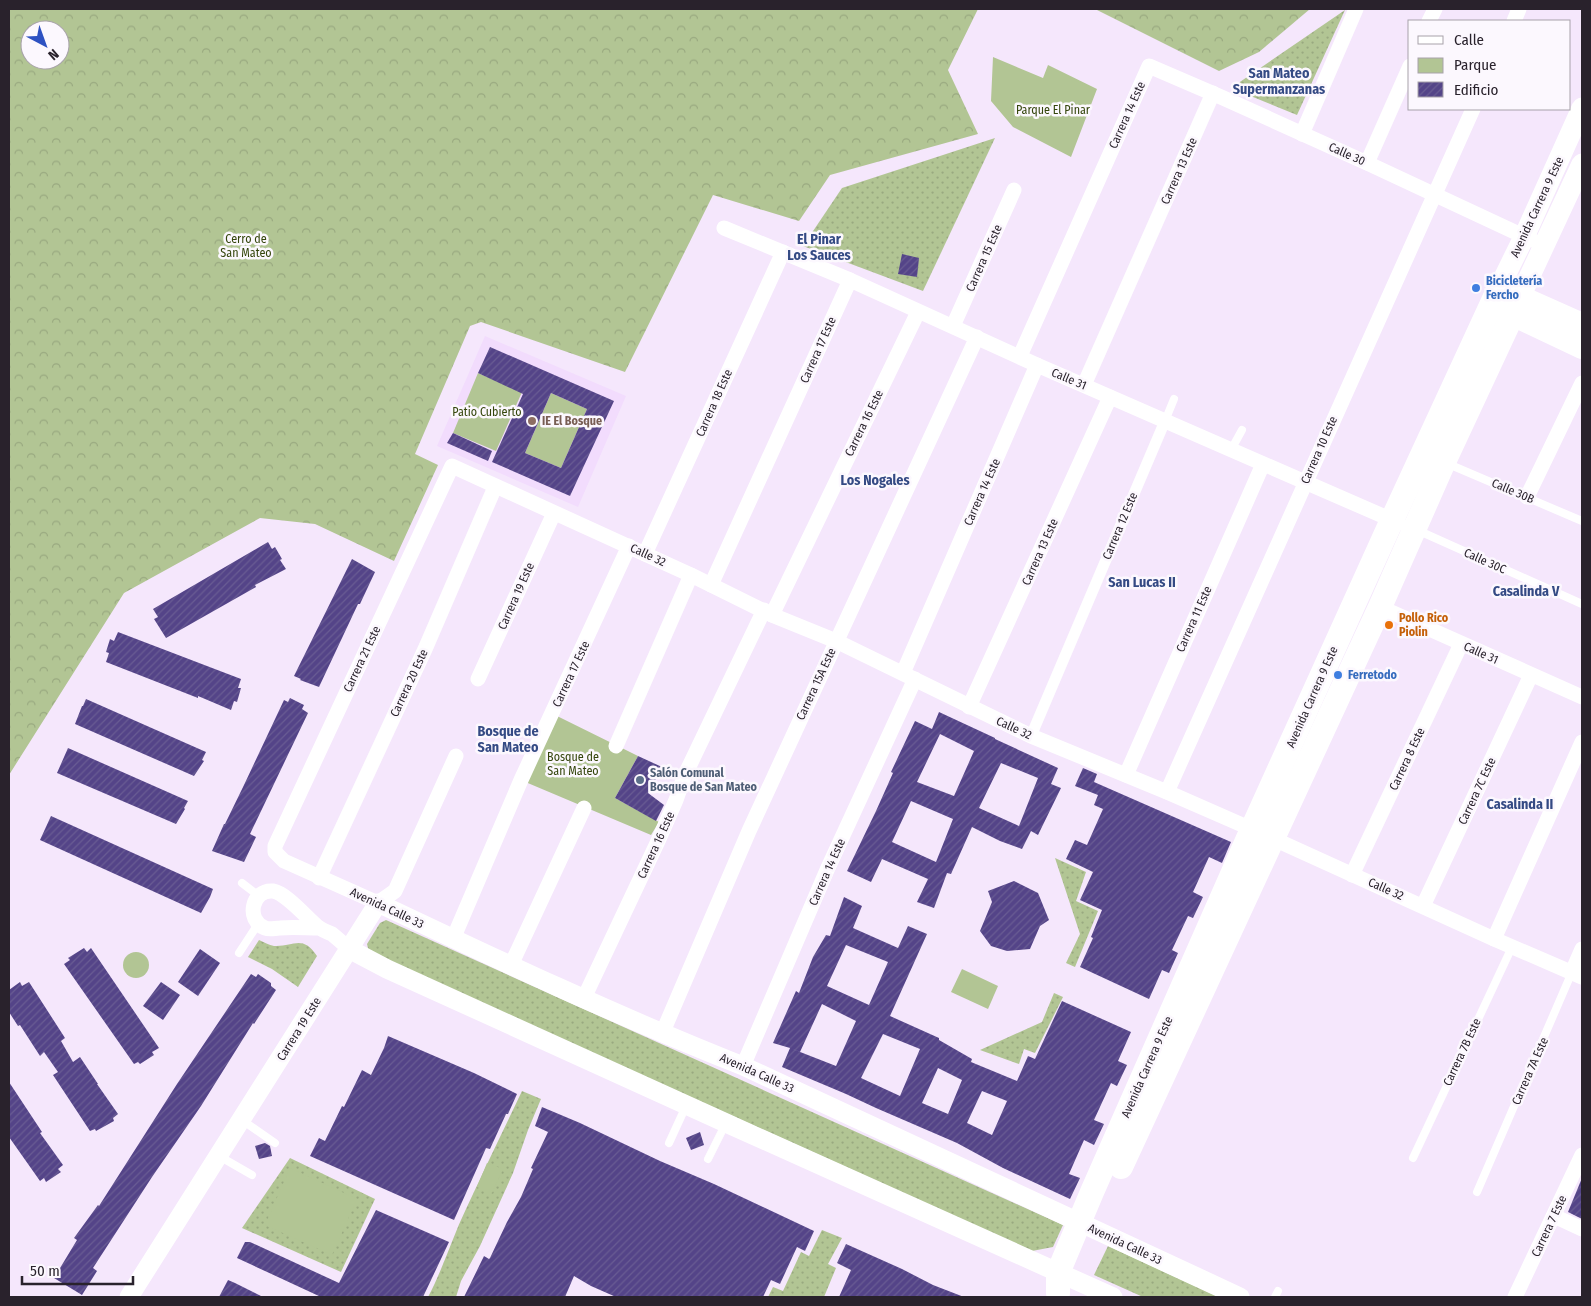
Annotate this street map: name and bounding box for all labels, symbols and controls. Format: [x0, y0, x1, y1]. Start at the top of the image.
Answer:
north arrow [20, 20, 70, 70]
legend [1408, 20, 1571, 110]
text: Calle [1454, 31, 1484, 49]
text: N [44, 45, 62, 64]
text: Parque [1454, 56, 1497, 74]
district label: San Mateo Supermanzanas [1233, 65, 1325, 98]
street label: Carrera 14 Este [1106, 79, 1148, 151]
text: Edificio [1454, 81, 1499, 99]
park label: Parque El Pinar [1016, 103, 1091, 117]
street label: Carrera 13 Este [1158, 135, 1200, 207]
street label: Calle 30 [1327, 140, 1367, 168]
street label: Avenida Carrera 9 Este [1508, 154, 1566, 260]
street label: Carrera 15 Este [963, 222, 1005, 294]
district label: El Pinar Los Sauces [787, 231, 851, 264]
park label: Cerro de San Mateo [220, 232, 272, 260]
place label: Bicicletería Fercho [1486, 274, 1542, 302]
marker: Bicicletería Fercho [1470, 282, 1482, 294]
street label: Carrera 17 Este [797, 315, 839, 385]
street label: Calle 31 [1049, 365, 1089, 393]
street label: Carrera 18 Este [693, 367, 735, 439]
street label: Carrera 16 Este [842, 387, 886, 459]
park label: Patio Cubierto [452, 405, 522, 419]
place label: IE El Bosque [542, 414, 602, 428]
street label: Carrera 10 Este [1298, 414, 1340, 486]
marker: IE El Bosque [526, 415, 538, 427]
street label: Carrera 14 Este [961, 456, 1003, 528]
district label: Los Nogales [840, 472, 910, 489]
street label: Calle 30B [1490, 476, 1537, 506]
street label: Carrera 12 Este [1100, 490, 1140, 562]
street label: Carrera 13 Este [1019, 516, 1061, 588]
street label: Calle 32 [628, 541, 668, 569]
street label: Calle 30C [1462, 546, 1508, 576]
street label: Carrera 19 Este [495, 560, 537, 632]
district label: San Lucas II [1108, 574, 1176, 591]
district label: Casalinda V [1493, 583, 1560, 600]
street label: Carrera 11 Este [1173, 584, 1215, 654]
place label: Pollo Rico Piolin [1399, 611, 1449, 639]
marker: Pollo Rico Piolin [1383, 619, 1395, 631]
street label: Carrera 21 Este [341, 624, 383, 694]
street label: Carrera 17 Este [550, 639, 592, 709]
street label: Calle 31 [1461, 639, 1501, 667]
street label: Avenida Carrera 9 Este [1283, 644, 1341, 750]
street label: Carrera 15A Este [793, 646, 839, 722]
street label: Carrera 20 Este [387, 647, 431, 719]
place label: Ferretodo [1348, 668, 1397, 682]
marker: Ferretodo [1332, 669, 1344, 681]
street label: Calle 32 [994, 714, 1034, 742]
district label: Bosque de San Mateo [477, 723, 539, 756]
street label: Carrera 8 Este [1386, 725, 1428, 793]
park label: Bosque de San Mateo [547, 750, 599, 778]
street label: Carrera 7C Este [1455, 755, 1499, 827]
place label: Salón Comunal Bosque de San Mateo [650, 766, 758, 794]
marker: Salón Comunal Bosque de San Mateo [634, 774, 646, 786]
district label: Casalinda II [1487, 796, 1554, 813]
street label: Carrera 16 Este [634, 809, 678, 881]
street label: Carrera 14 Este [806, 836, 848, 908]
street label: Calle 32 [1366, 875, 1406, 903]
street label: Avenida Calle 33 [348, 885, 426, 931]
street label: Carrera 19 Este [274, 995, 324, 1063]
street label: Avenida Carrera 9 Este [1118, 1014, 1176, 1120]
street label: Carrera 7B Este [1440, 1016, 1484, 1088]
street label: Carrera 7A Este [1509, 1035, 1551, 1107]
street label: Avenida Calle 33 [718, 1050, 796, 1096]
street label: Carrera 7 Este [1529, 1193, 1569, 1259]
street label: Avenida Calle 33 [1086, 1221, 1164, 1267]
scale bar [22, 1254, 134, 1286]
text: 50 m [30, 1262, 60, 1280]

